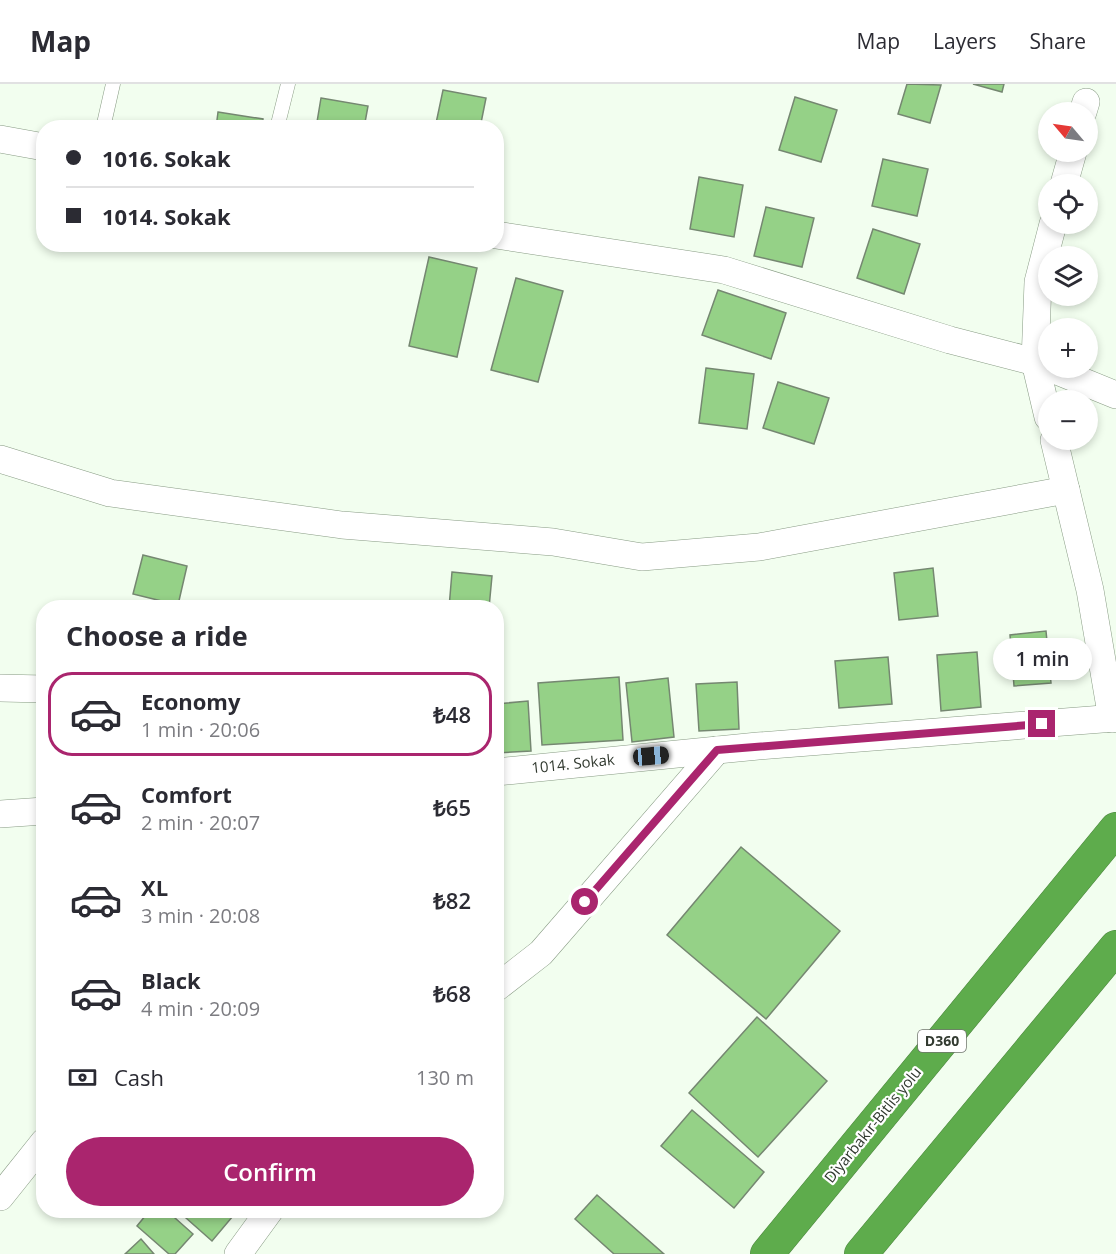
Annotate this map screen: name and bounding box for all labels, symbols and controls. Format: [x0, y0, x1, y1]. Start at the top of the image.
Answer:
text: Map [30, 22, 91, 60]
text: Map [857, 27, 900, 55]
text: Layers [933, 27, 997, 55]
text: Share [1030, 27, 1086, 55]
north arrow [1038, 102, 1098, 162]
map controls [1038, 102, 1098, 450]
text: 1016. Sokak [102, 143, 231, 173]
button: locate [1038, 174, 1098, 234]
text: 1014. Sokak [102, 201, 231, 231]
button: layers [1038, 246, 1098, 306]
button: + [1038, 318, 1098, 378]
button: − [1038, 390, 1098, 450]
text: Choose a ride [66, 617, 248, 654]
callout: 1 min [992, 637, 1092, 679]
text: 1 min [1016, 645, 1070, 672]
text: Economy [141, 686, 240, 716]
icon: car [69, 687, 123, 741]
text: ₺48 [433, 699, 471, 729]
route end [1028, 710, 1055, 737]
text: 1 min · 20:06 [141, 716, 260, 743]
car [632, 745, 670, 767]
street label: 1014. Sokak [530, 749, 616, 777]
text: Comfort [141, 779, 232, 809]
icon: car [69, 780, 123, 834]
text: ₺65 [433, 792, 471, 822]
text: 2 min · 20:07 [141, 809, 260, 836]
text: XL [141, 872, 168, 902]
icon: car [69, 873, 123, 927]
text: ₺82 [433, 885, 471, 915]
route start [571, 888, 598, 915]
text: 3 min · 20:08 [141, 902, 260, 929]
text: Black [141, 965, 201, 995]
icon: car [69, 966, 123, 1020]
text: ₺68 [433, 978, 471, 1008]
text: 4 min · 20:09 [141, 995, 260, 1022]
road number: D360 [918, 1030, 966, 1052]
icon: cash [66, 1061, 99, 1094]
text: Cash [114, 1062, 164, 1092]
street label: Diyarbakır-Bitlis yolu [819, 1062, 925, 1187]
text: 130 m [416, 1064, 474, 1091]
button: Confirm [66, 1137, 474, 1206]

